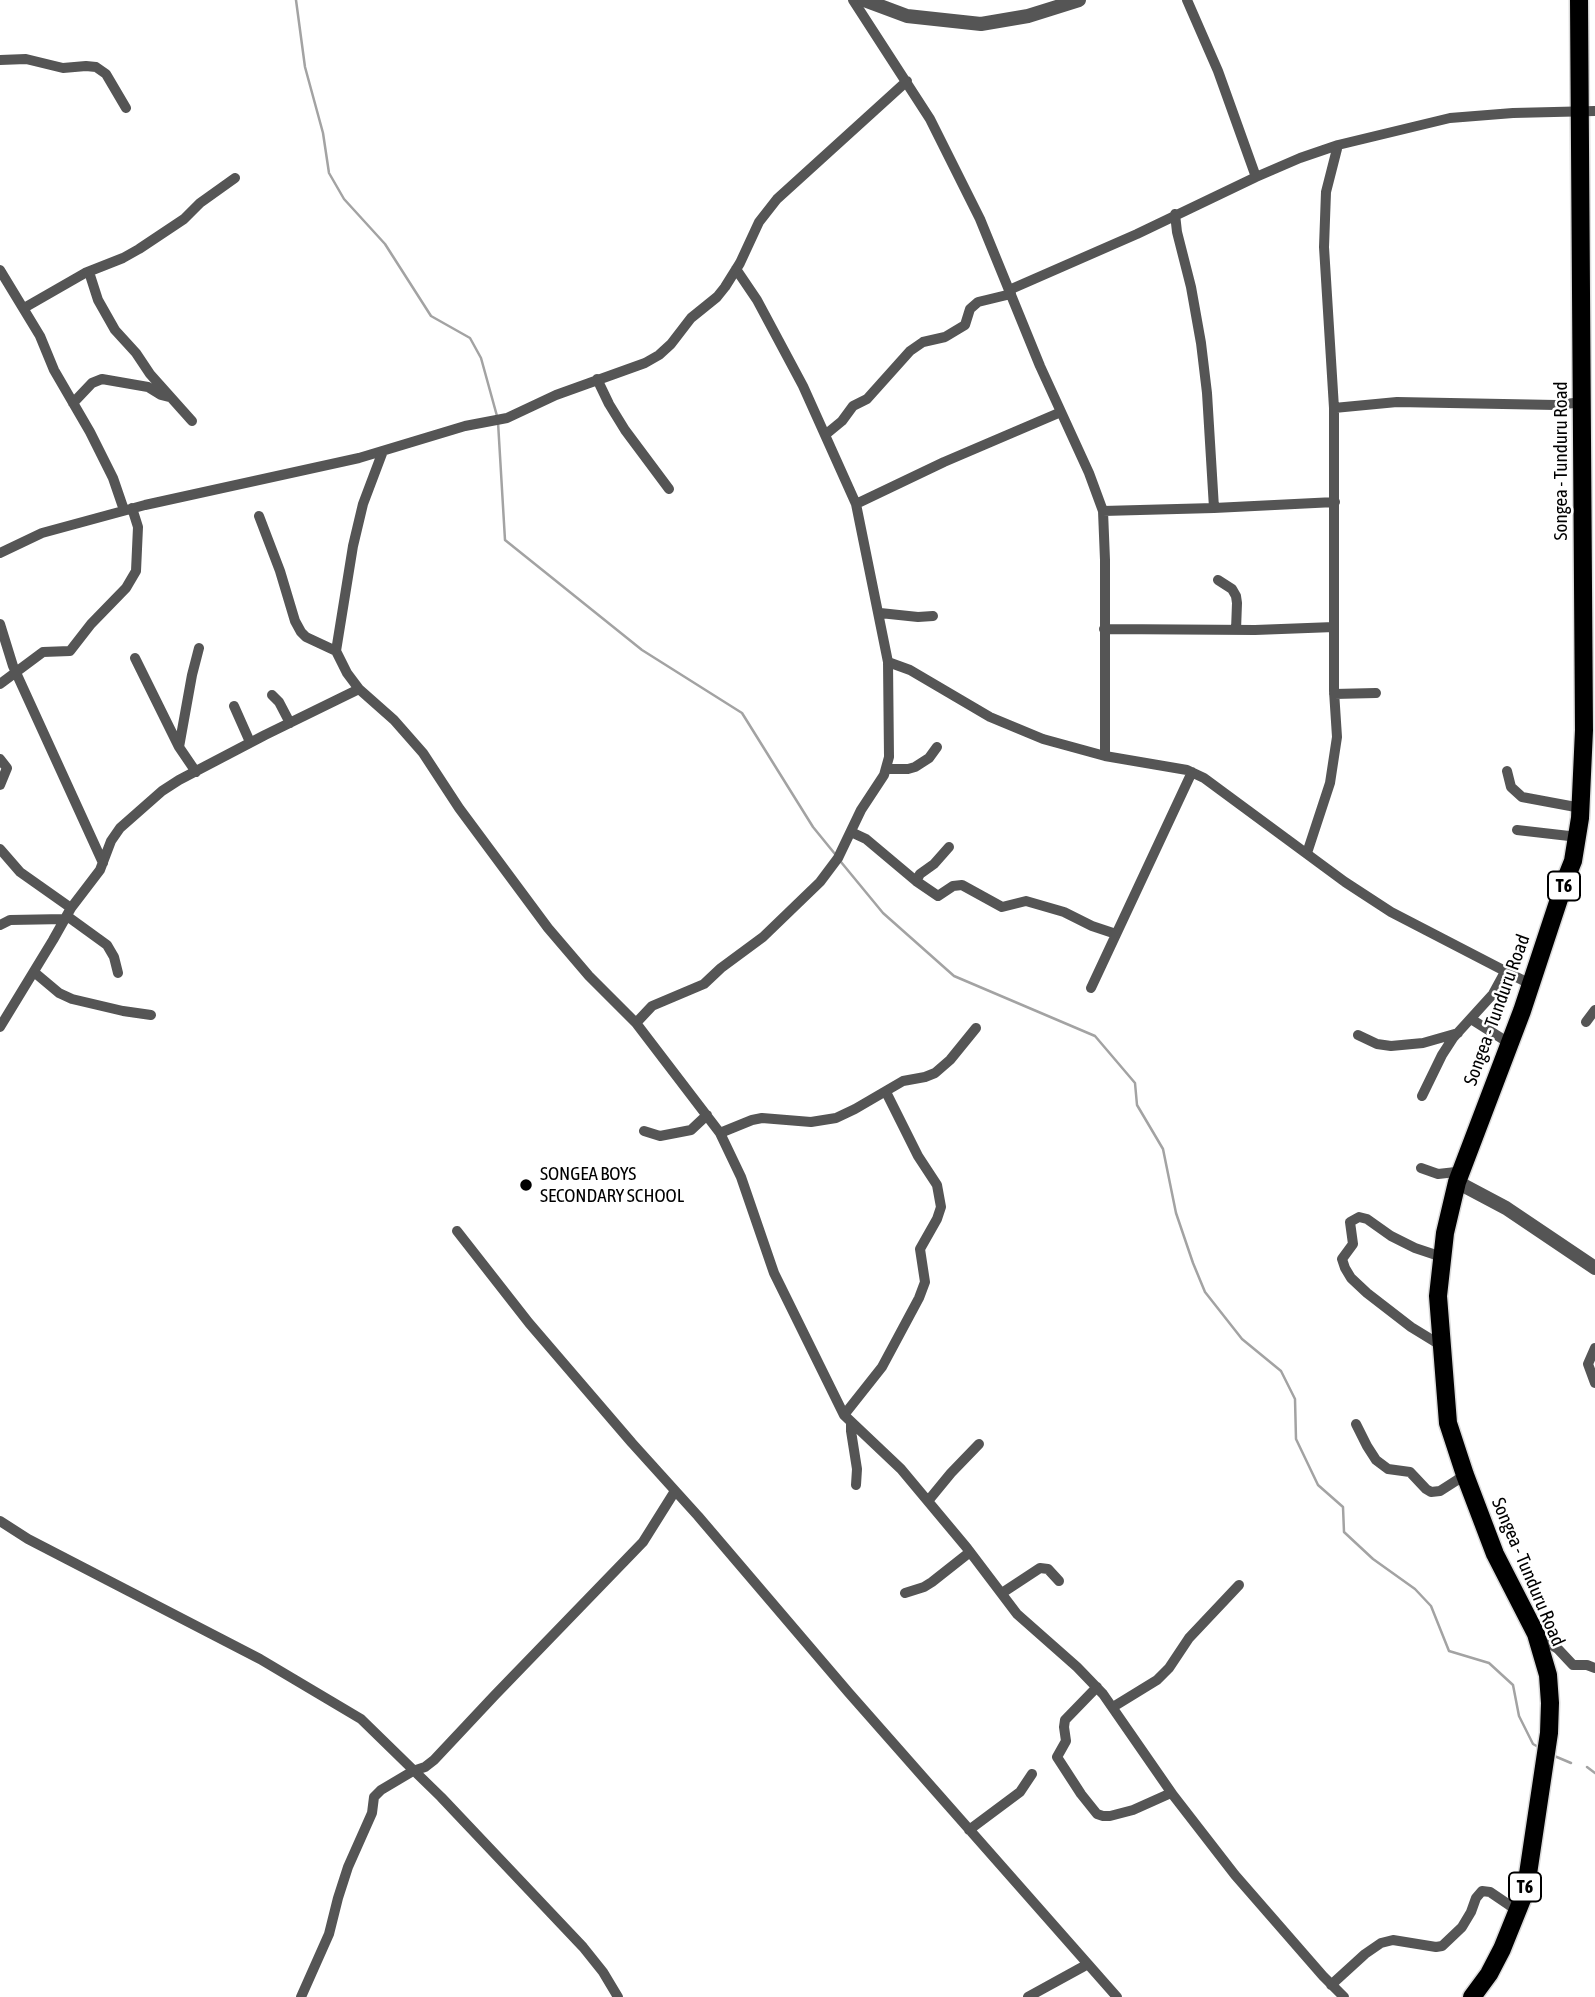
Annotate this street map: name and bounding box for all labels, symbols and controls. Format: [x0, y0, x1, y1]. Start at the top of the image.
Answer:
street label: Songea - Tunduru Road [1550, 382, 1572, 540]
road number: T6 [1548, 872, 1580, 900]
street label: Songea - Tunduru Road [1459, 931, 1535, 1089]
place label: SONGEA BOYS SECONDARY SCHOOL [540, 1163, 684, 1207]
marker: SONGEA BOYS SECONDARY SCHOOL [518, 1177, 534, 1193]
street label: Songea - Tunduru Road [1486, 1494, 1570, 1650]
road number: T6 [1509, 1872, 1541, 1901]

